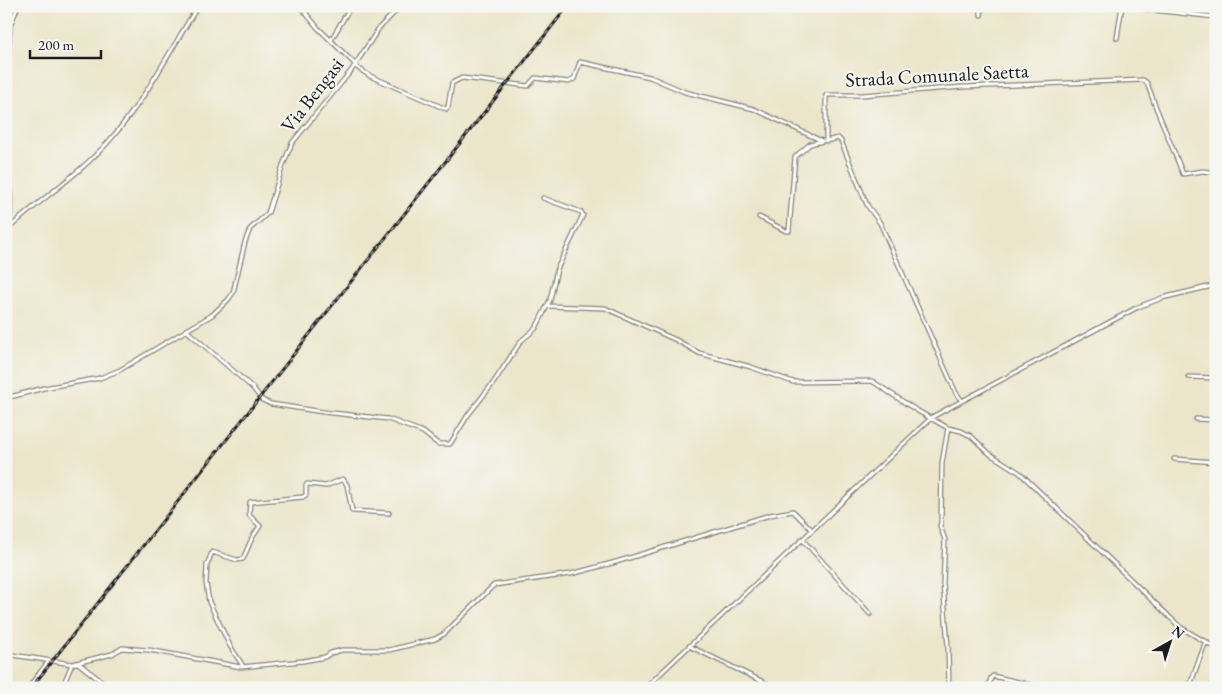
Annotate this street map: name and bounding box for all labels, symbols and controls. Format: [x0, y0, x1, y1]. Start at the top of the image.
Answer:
scale bar [30, 28, 101, 60]
text: 200 m [38, 35, 75, 54]
street label: Via Bengasi [275, 52, 349, 138]
street label: Strada Comunale Saetta [845, 57, 1029, 93]
north arrow [1144, 616, 1194, 666]
text: N [1168, 621, 1189, 643]

